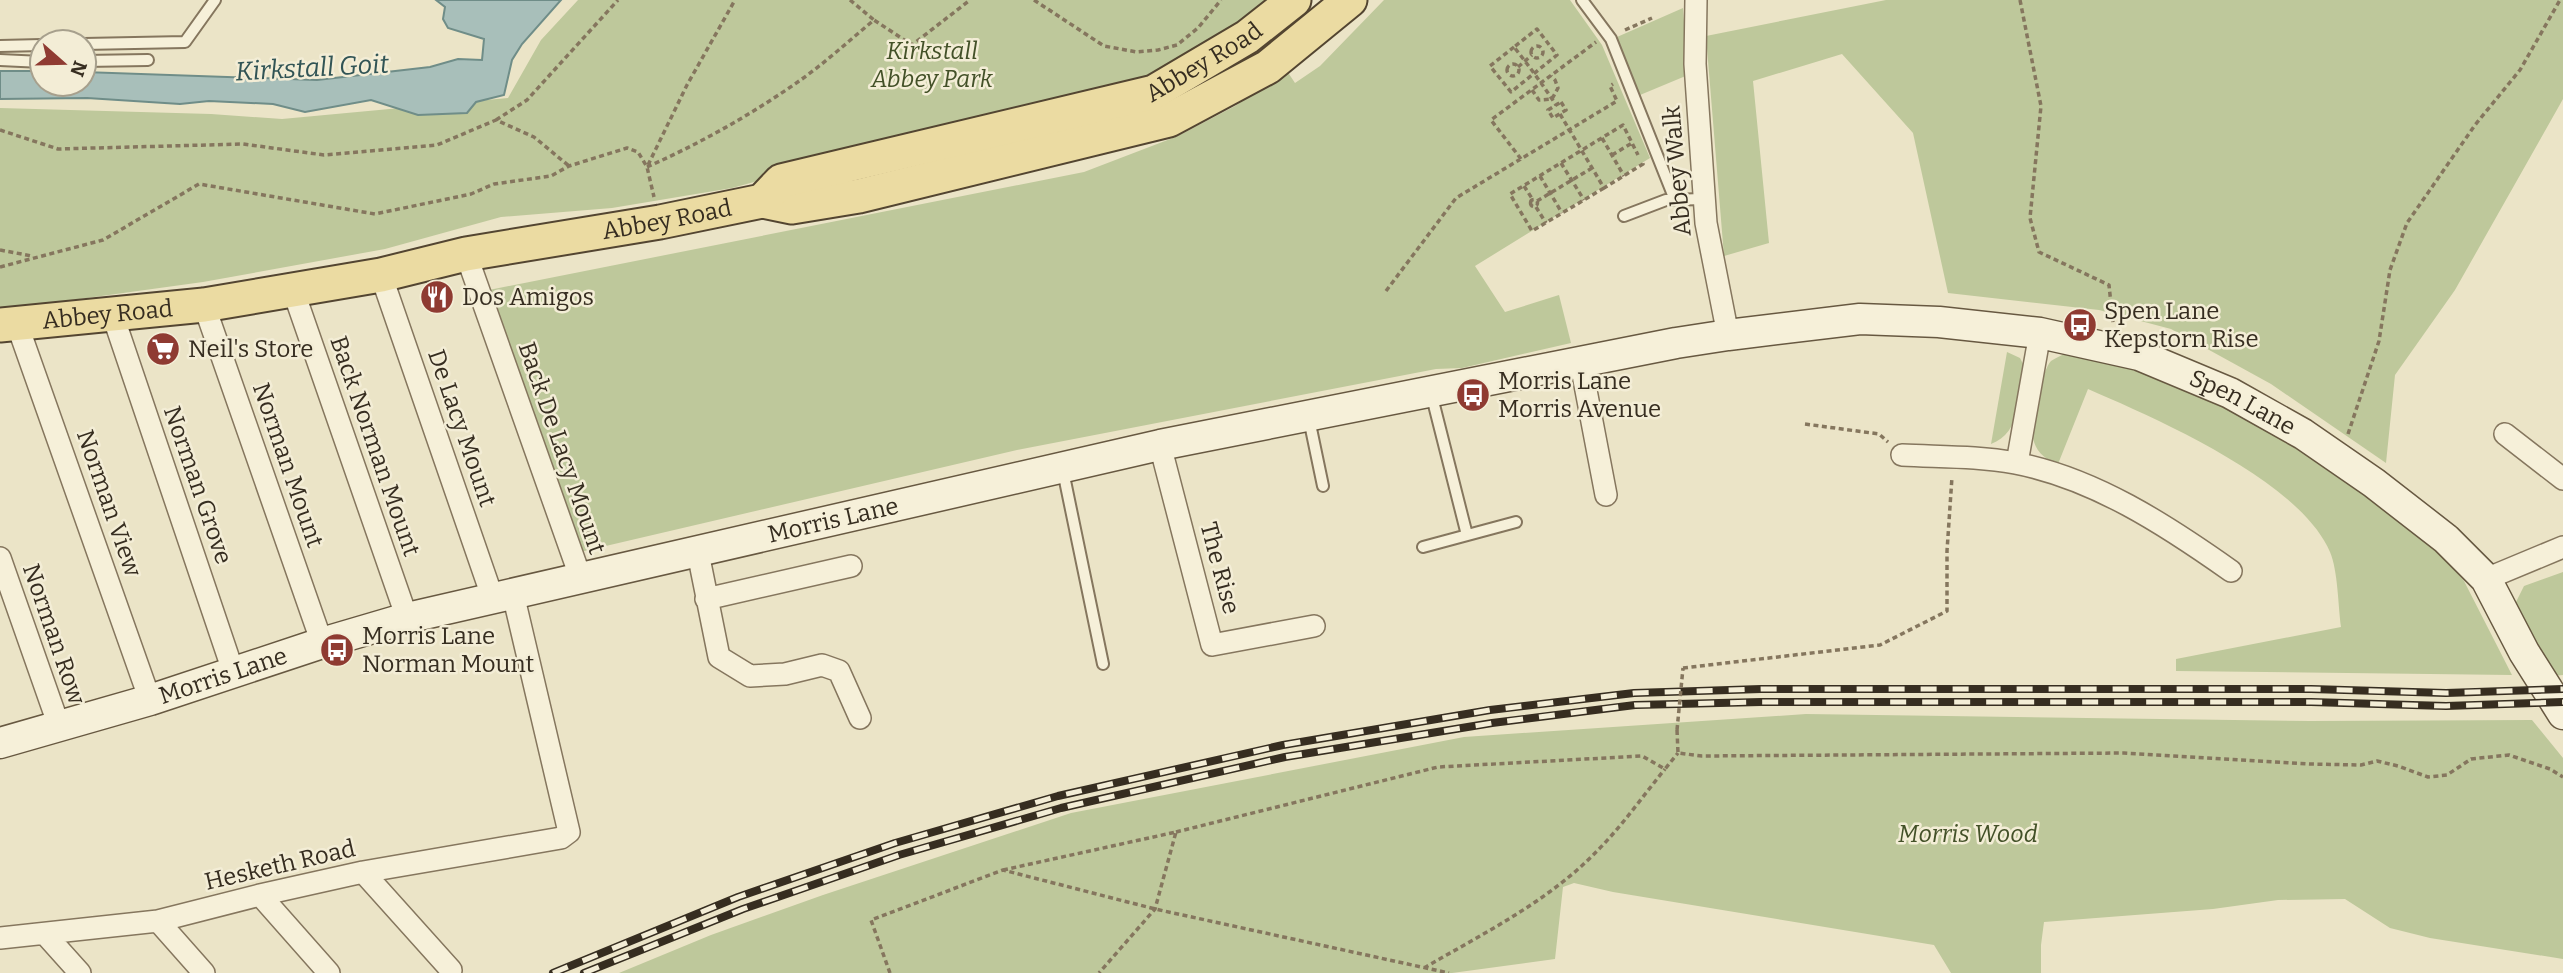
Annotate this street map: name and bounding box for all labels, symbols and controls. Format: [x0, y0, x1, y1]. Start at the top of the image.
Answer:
street label: Abbey Road [1140, 16, 1268, 108]
north arrow [28, 28, 98, 98]
park label: Kirkstall Abbey Park [870, 37, 994, 93]
water label: Kirkstall Goit [234, 48, 390, 87]
text: N [65, 58, 92, 80]
street label: Abbey Walk [1657, 104, 1697, 237]
street label: Abbey Road [600, 194, 734, 245]
restaurant icon: Dos Amigos [418, 278, 456, 316]
place label: Dos Amigos [462, 283, 594, 311]
street label: Abbey Road [41, 294, 174, 335]
place label: Spen Lane Kepstorn Rise [2104, 297, 2259, 353]
bus stop icon: Spen Lane Kepstorn Rise [2061, 306, 2099, 344]
supermarket icon: Neil's Store [144, 330, 182, 368]
street label: Back Norman Mount [324, 332, 426, 560]
place label: Neil's Store [188, 335, 313, 363]
street label: Back De Lacy Mount [513, 338, 612, 558]
street label: De Lacy Mount [422, 346, 502, 510]
street label: Spen Lane [2185, 364, 2301, 441]
place label: Morris Lane Morris Avenue [1498, 367, 1661, 423]
bus stop icon: Morris Lane Morris Avenue [1454, 376, 1492, 414]
street label: Norman Mount [247, 379, 329, 551]
street label: Norman Grove [158, 402, 238, 568]
street label: Norman View [71, 426, 147, 581]
street label: Morris Lane [765, 492, 901, 549]
street label: The Rise [1194, 519, 1246, 617]
street label: Norman Row [17, 560, 91, 709]
place label: Morris Lane Norman Mount [362, 622, 535, 678]
bus stop icon: Morris Lane Norman Mount [318, 631, 356, 669]
street label: Morris Lane [155, 642, 291, 710]
park label: Morris Wood [1898, 820, 2038, 848]
street label: Hesketh Road [202, 834, 358, 896]

